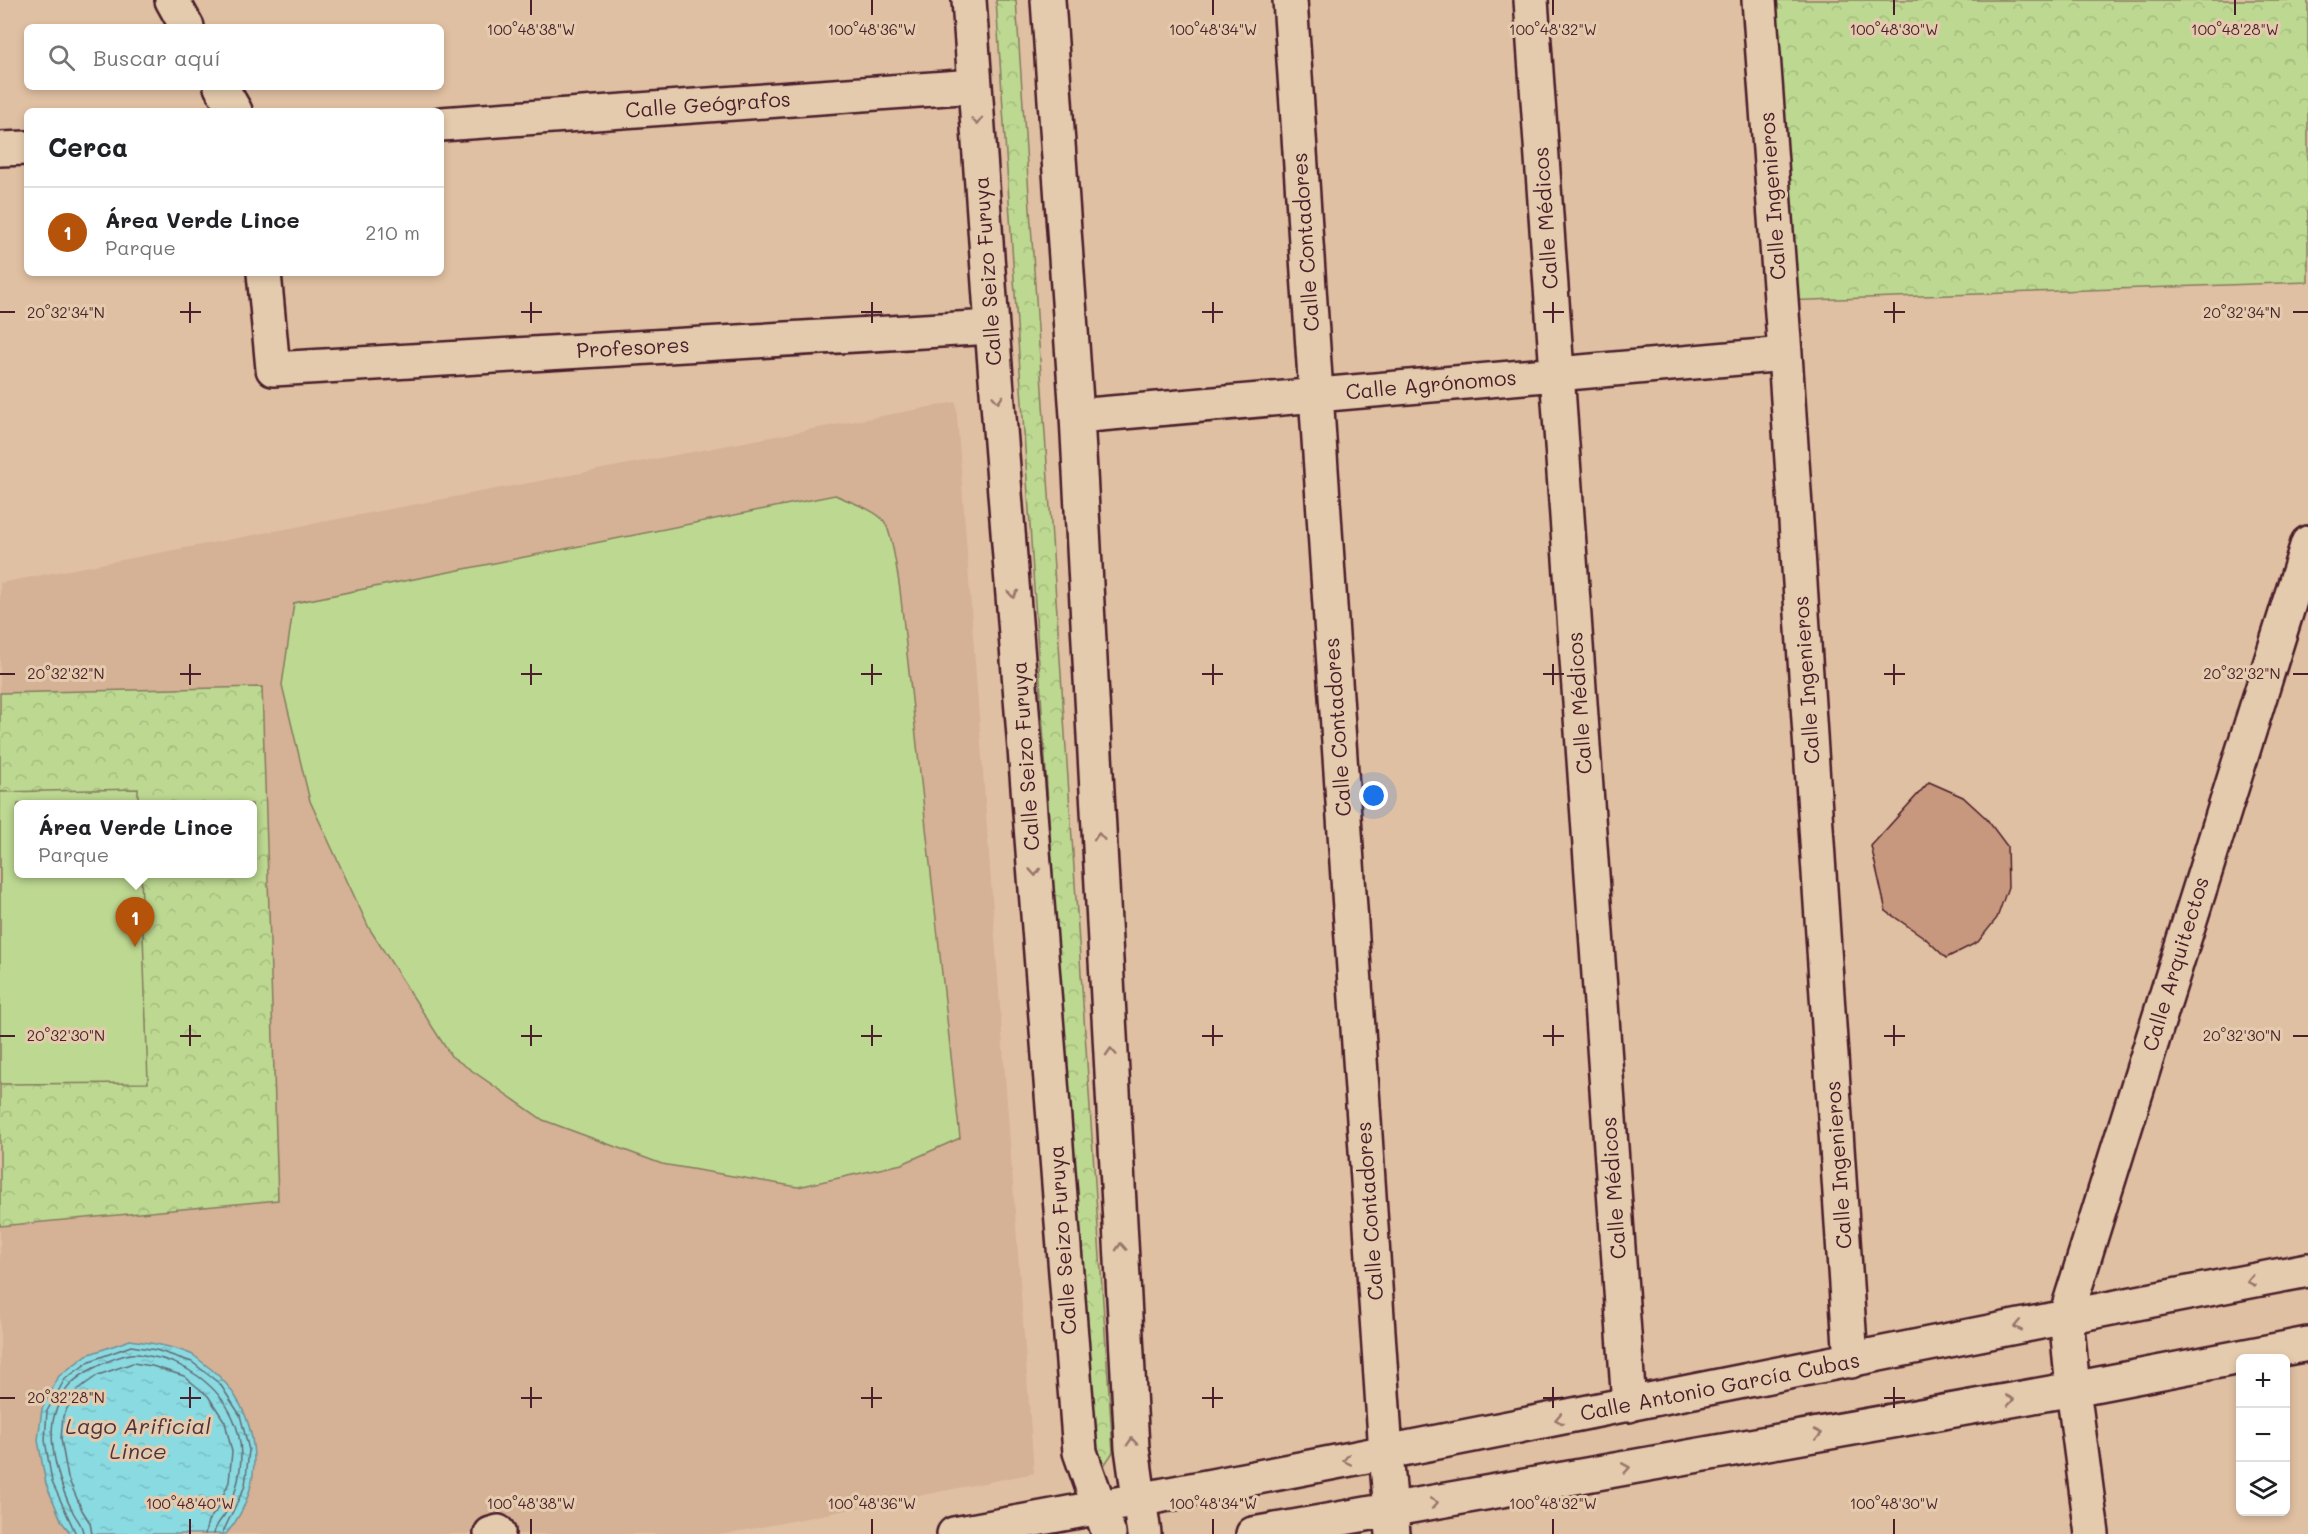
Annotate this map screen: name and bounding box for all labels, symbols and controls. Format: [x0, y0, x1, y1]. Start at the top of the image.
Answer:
text: 100°48'38"W [487, 19, 575, 39]
text: 100°48'36"W [828, 19, 916, 39]
text: 100°48'34"W [1169, 19, 1257, 39]
text: 100°48'32"W [1509, 19, 1597, 39]
text: 100°48'30"W [1850, 19, 1938, 39]
text: 100°48'28"W [2191, 19, 2279, 39]
search box [24, 24, 444, 90]
icon: search [45, 41, 78, 74]
text: Buscar aquí [93, 43, 221, 72]
street label: Calle Geógrafos [624, 84, 792, 123]
street label: Calle Ingenieros [1752, 111, 1791, 281]
one-way arrow [971, 117, 984, 126]
text: Cerca [48, 130, 128, 164]
street label: Calle Médicos [1526, 146, 1563, 290]
street label: Calle Contadores [1285, 152, 1324, 332]
street label: Calle Seizo Furuya [966, 176, 1007, 367]
text: Área Verde Lince [105, 205, 300, 234]
text: 1 [63, 219, 72, 245]
text: 210 m [365, 219, 420, 245]
text: Parque [105, 234, 176, 260]
text: 20°32'34"N [27, 302, 105, 322]
text: 20°32'34"N [2203, 302, 2281, 322]
street label: Profesores [576, 330, 690, 363]
street label: Calle Agrónomos [1344, 363, 1517, 404]
one-way arrow [991, 395, 1004, 404]
one-way arrow [1006, 589, 1019, 598]
street label: Calle Ingenieros [1786, 595, 1825, 765]
street label: Calle Médicos [1560, 631, 1597, 775]
street label: Calle Contadores [1317, 637, 1356, 817]
street label: Calle Seizo Furuya [1004, 661, 1045, 852]
text: 20°32'32"N [27, 663, 105, 683]
text: 20°32'32"N [2203, 663, 2281, 683]
your location [1359, 781, 1388, 810]
popup [14, 800, 257, 878]
text: Área Verde Lince [38, 812, 233, 841]
one-way arrow [1093, 832, 1106, 841]
text: Parque [38, 841, 109, 867]
one-way arrow [1028, 868, 1041, 877]
street label: Calle Arquitectos [2135, 873, 2214, 1054]
pin: 1 [116, 898, 154, 947]
text: 20°32'30"N [27, 1025, 105, 1045]
text: 20°32'30"N [2203, 1025, 2281, 1045]
one-way arrow [1104, 1048, 1117, 1057]
street label: Calle Ingenieros [1818, 1080, 1857, 1250]
street label: Calle Médicos [1594, 1116, 1631, 1260]
street label: Calle Contadores [1349, 1121, 1388, 1301]
street label: Calle Seizo Furuya [1041, 1145, 1082, 1336]
one-way arrow [1115, 1243, 1128, 1252]
one-way arrow [2246, 1274, 2256, 1287]
one-way arrow [2013, 1319, 2023, 1332]
street label: Calle Antonio García Cubas [1577, 1345, 1862, 1426]
map controls [2236, 1354, 2290, 1516]
button: + [2236, 1354, 2290, 1408]
text: 20°32'28"N [27, 1387, 105, 1407]
one-way arrow [2005, 1394, 2015, 1407]
button: − [2236, 1408, 2290, 1462]
water label: Lago Arificial Lince [65, 1411, 211, 1465]
one-way arrow [1554, 1412, 1564, 1425]
one-way arrow [1813, 1428, 1823, 1441]
one-way arrow [1125, 1437, 1138, 1446]
one-way arrow [1342, 1453, 1352, 1466]
button: layers [2236, 1462, 2290, 1516]
one-way arrow [1622, 1463, 1631, 1475]
text: 100°48'40"W [146, 1493, 234, 1513]
text: 100°48'38"W [487, 1493, 575, 1513]
text: 100°48'36"W [828, 1493, 916, 1513]
text: 100°48'34"W [1169, 1493, 1257, 1513]
text: 100°48'32"W [1509, 1493, 1597, 1513]
text: 100°48'30"W [1850, 1493, 1938, 1513]
one-way arrow [1429, 1497, 1439, 1510]

